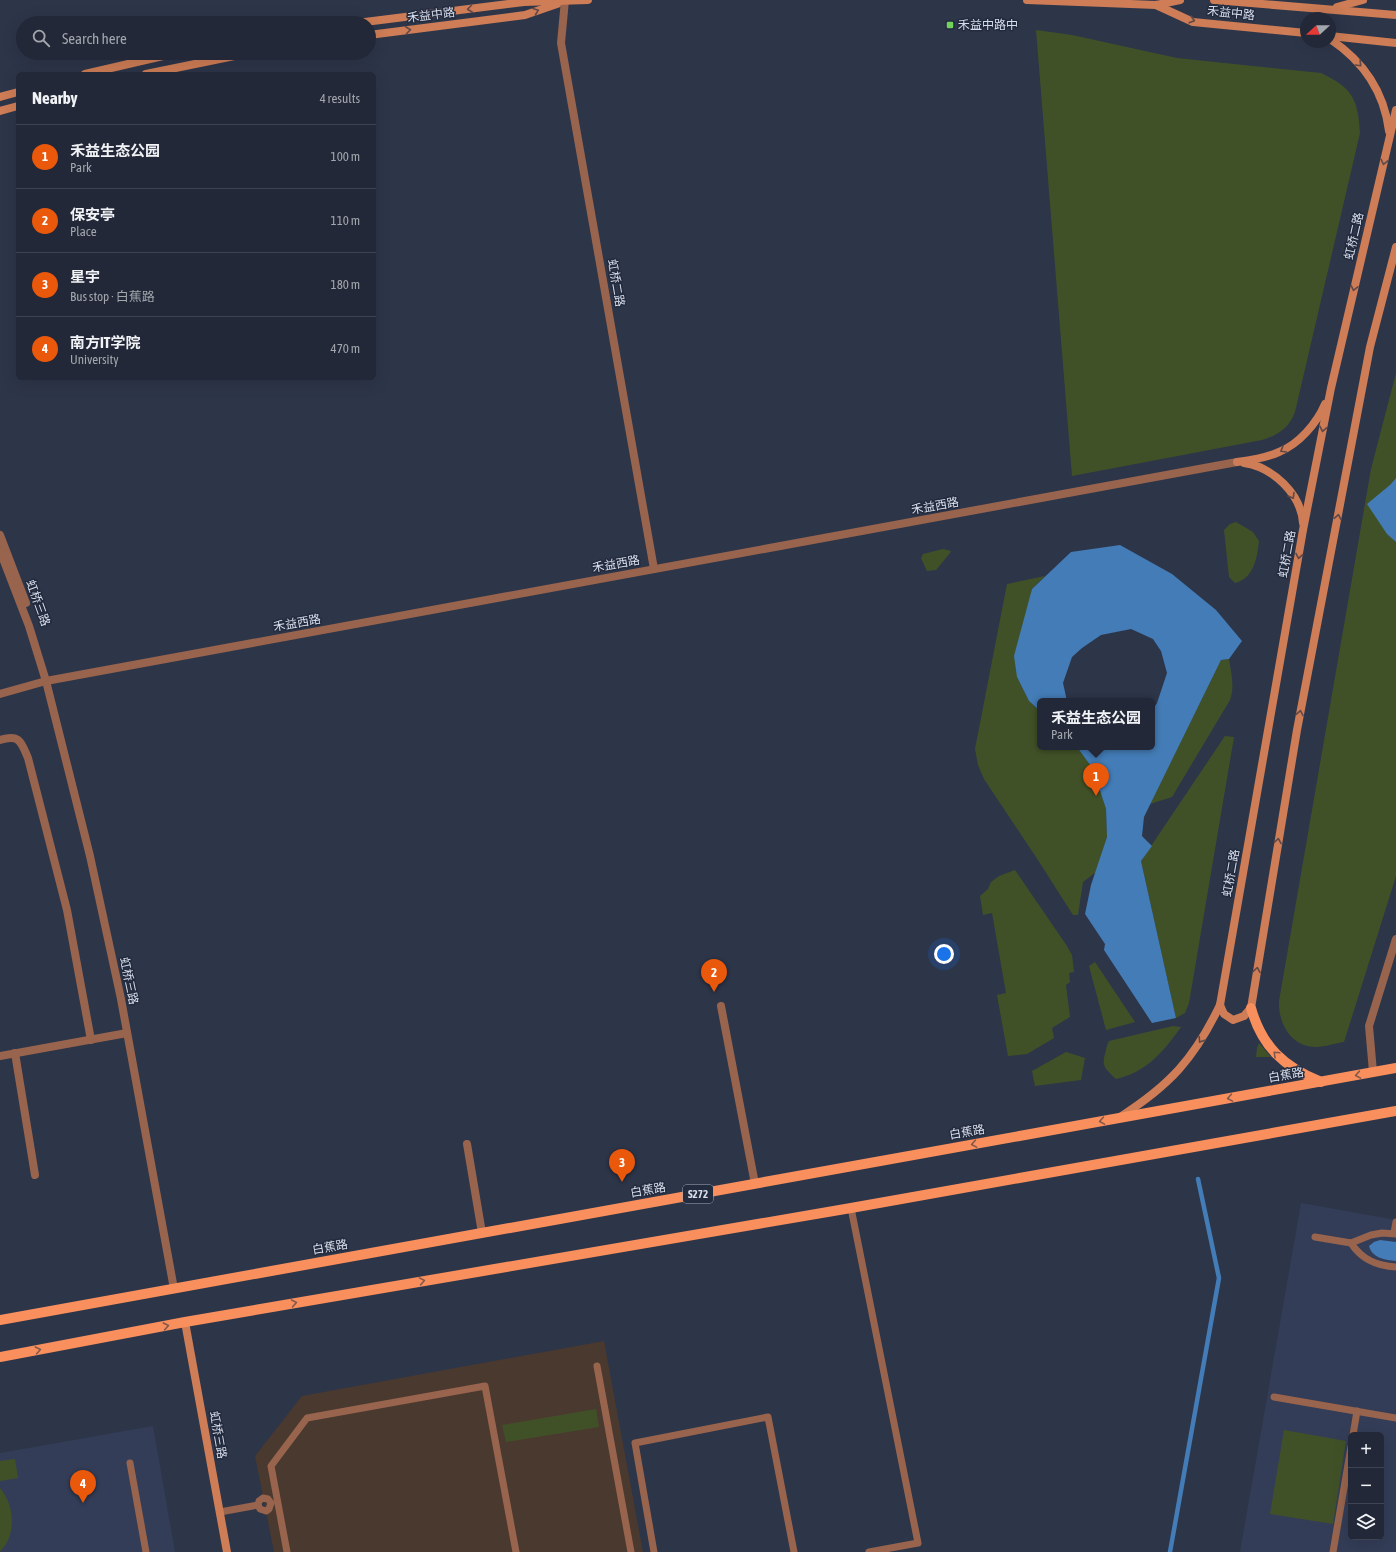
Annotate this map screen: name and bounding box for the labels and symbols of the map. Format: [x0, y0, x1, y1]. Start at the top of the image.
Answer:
one-way arrow [467, 4, 473, 13]
street label: 禾益中路 [1206, 4, 1256, 22]
street label: 禾益中路 [406, 5, 456, 25]
one-way arrow [532, 8, 539, 16]
north arrow [1300, 12, 1336, 48]
one-way arrow [1188, 15, 1195, 24]
place label: 禾益中路中 [958, 18, 1018, 32]
marker: 禾益中路中 [945, 20, 955, 30]
one-way arrow [405, 26, 411, 35]
one-way arrow [1355, 59, 1362, 67]
one-way arrow [1380, 158, 1389, 165]
street label: 虹桥二路 [1342, 211, 1366, 261]
street label: 虹桥二路 [605, 258, 627, 308]
one-way arrow [1351, 285, 1359, 291]
one-way arrow [1319, 426, 1328, 432]
one-way arrow [1280, 445, 1287, 452]
one-way arrow [1288, 492, 1295, 499]
street label: 禾益西路 [910, 495, 960, 517]
one-way arrow [1333, 514, 1342, 520]
street label: 虹桥二路 [1276, 529, 1298, 579]
street label: 禾益西路 [591, 553, 641, 575]
one-way arrow [1295, 553, 1303, 559]
street label: 虹桥三路 [23, 578, 53, 628]
street label: 禾益西路 [272, 612, 322, 634]
one-way arrow [1295, 710, 1304, 716]
pin: 1 [1083, 763, 1109, 796]
one-way arrow [1273, 838, 1282, 844]
street label: 虹桥二路 [1220, 848, 1242, 898]
your location [934, 944, 954, 964]
street label: 虹桥三路 [117, 956, 141, 1006]
pin: 2 [701, 959, 727, 992]
one-way arrow [1252, 966, 1261, 973]
one-way arrow [1199, 1036, 1206, 1043]
one-way arrow [1273, 1052, 1281, 1059]
street label: 白蕉路 [1267, 1065, 1305, 1085]
one-way arrow [1354, 1070, 1361, 1079]
one-way arrow [1227, 1093, 1233, 1102]
one-way arrow [1099, 1116, 1105, 1125]
street label: 白蕉路 [948, 1122, 986, 1142]
one-way arrow [971, 1139, 977, 1148]
pin: 3 [609, 1149, 635, 1182]
street label: 白蕉路 [629, 1180, 667, 1200]
road number: S272 [683, 1185, 713, 1203]
street label: 白蕉路 [311, 1237, 349, 1257]
one-way arrow [419, 1278, 425, 1286]
one-way arrow [291, 1300, 297, 1308]
one-way arrow [163, 1322, 169, 1331]
one-way arrow [35, 1346, 41, 1355]
street label: 虹桥三路 [207, 1410, 229, 1460]
pin: 4 [70, 1470, 96, 1503]

